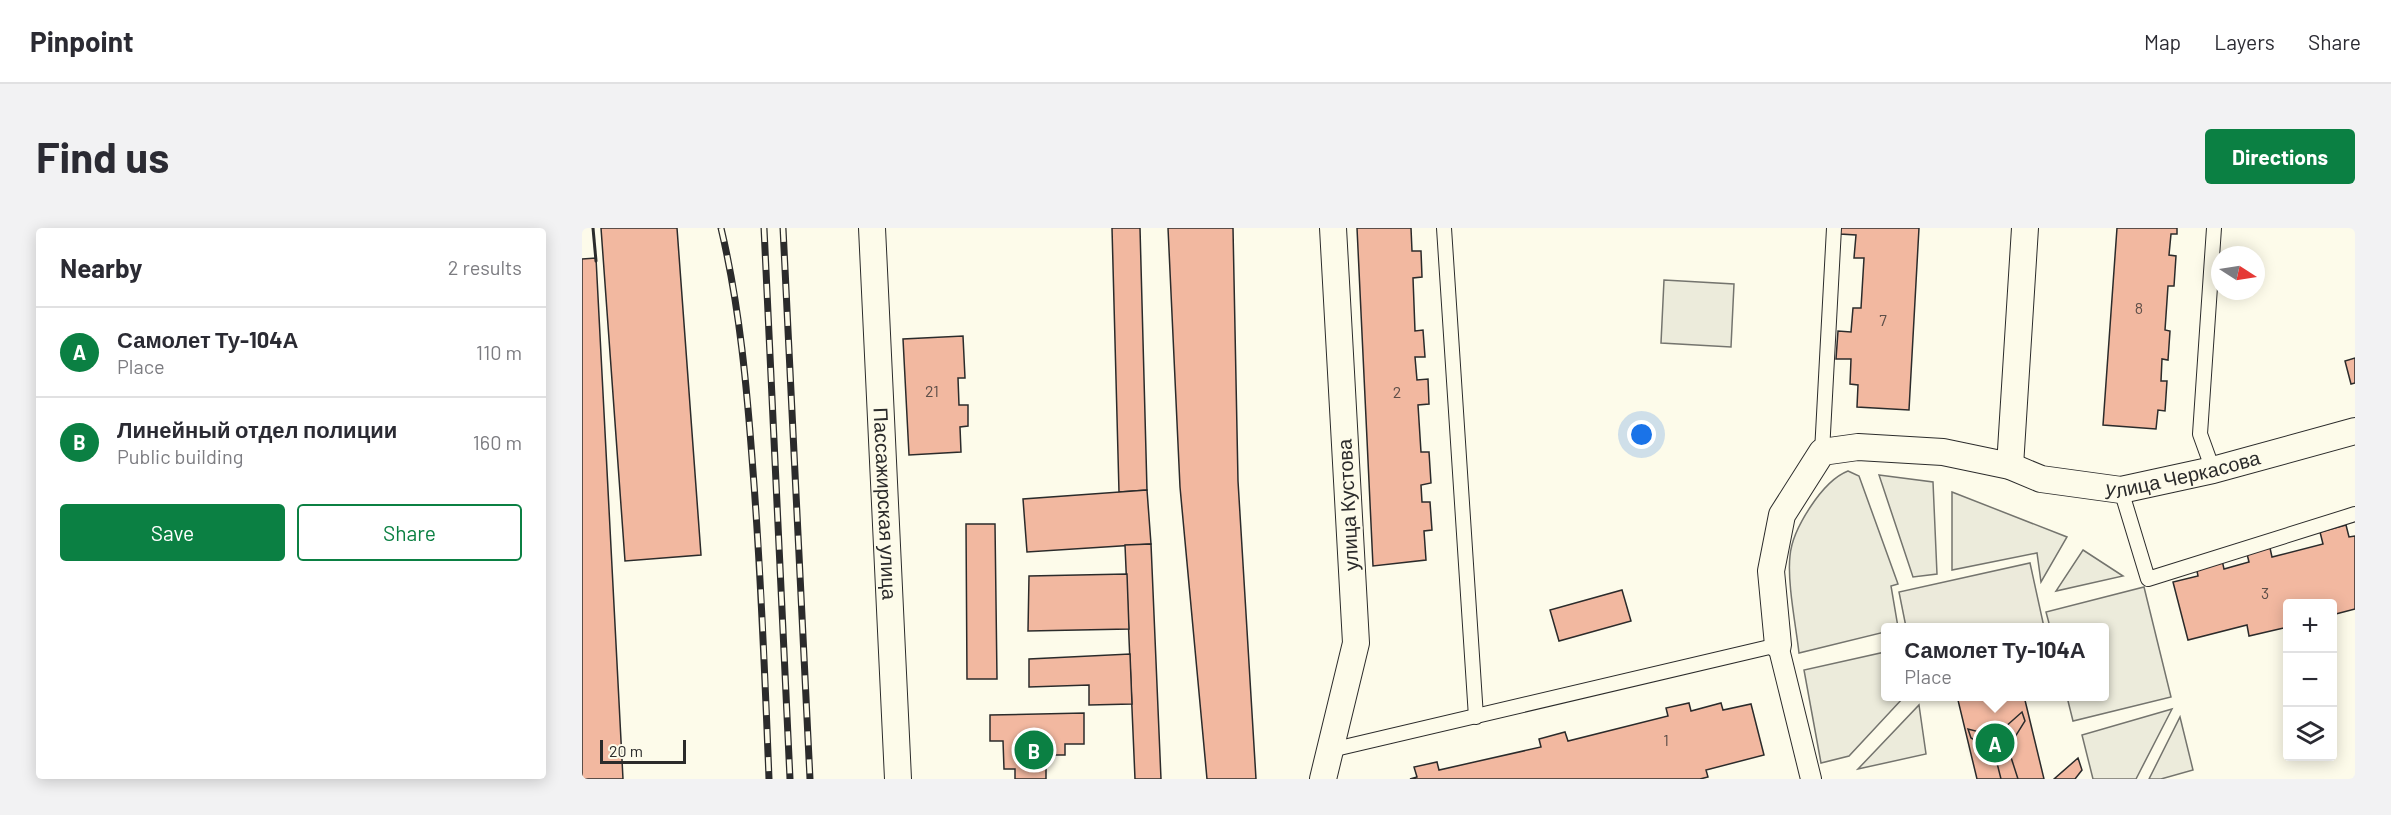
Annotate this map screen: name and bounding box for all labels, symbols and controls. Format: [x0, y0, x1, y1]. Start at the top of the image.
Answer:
text: Pinpoint [30, 24, 134, 58]
text: Map [2144, 29, 2181, 54]
text: Layers [2214, 29, 2275, 54]
text: Share [2308, 29, 2361, 54]
button: Directions [2205, 129, 2355, 184]
text: Find us [36, 131, 169, 181]
north arrow [2211, 246, 2265, 300]
text: Nearby [60, 252, 142, 283]
text: 2 results [448, 255, 522, 279]
house number: 8 [2135, 298, 2143, 317]
house number: 7 [1879, 310, 1887, 329]
text: Самолет Ту-104А [117, 326, 298, 352]
text: A [73, 340, 86, 364]
text: 110 m [476, 340, 522, 364]
text: Place [117, 354, 165, 378]
house number: 21 [925, 381, 939, 400]
house number: 2 [1393, 382, 1401, 401]
street label: Пассажирская улица [869, 407, 903, 601]
text: Линейный отдел полиции [117, 416, 397, 442]
your location [1627, 420, 1656, 449]
text: B [73, 430, 86, 454]
text: 160 m [473, 430, 522, 454]
street label: улица Кустова [1332, 438, 1362, 572]
text: Public building [117, 444, 243, 468]
street label: улица Черкасова [2104, 444, 2263, 502]
button: Save [60, 504, 285, 561]
button: Share [297, 504, 522, 561]
house number: 3 [2261, 583, 2269, 602]
map controls [2283, 599, 2337, 761]
button: + [2283, 599, 2337, 653]
popup [1881, 623, 2109, 701]
text: Самолет Ту-104А [1904, 636, 2086, 662]
button: − [2283, 653, 2337, 707]
text: Place [1904, 664, 1952, 688]
button: layers [2283, 707, 2337, 761]
pin: A [1976, 720, 2014, 766]
pin: B [1014, 728, 1054, 772]
house number: 1 [1663, 730, 1669, 749]
scale bar [600, 737, 686, 764]
text: 20 m [609, 741, 643, 760]

